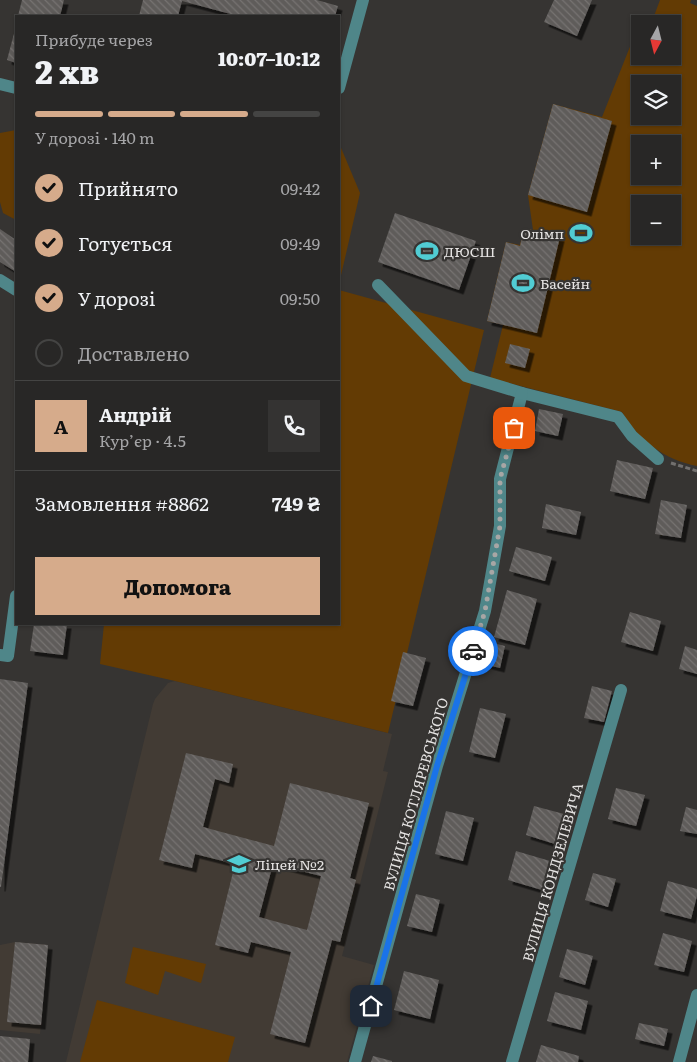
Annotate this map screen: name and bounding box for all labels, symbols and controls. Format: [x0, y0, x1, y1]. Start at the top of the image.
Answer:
north arrow [631, 15, 681, 65]
map controls [631, 15, 681, 245]
text: Прибуде через [35, 27, 153, 51]
text: 10:07–10:12 [218, 44, 320, 72]
text: 2 хв [35, 46, 99, 94]
button: layers [631, 75, 681, 125]
text: У дорозі · 140 m [35, 125, 154, 149]
button: + [631, 135, 681, 185]
icon: check [35, 174, 63, 202]
text: Прийнято [78, 174, 178, 202]
text: 09:42 [280, 176, 320, 200]
button: − [631, 195, 681, 245]
sports icon: Олімп [568, 220, 594, 246]
place label: Олімп [520, 223, 564, 243]
icon: check [35, 229, 63, 257]
text: Готується [78, 229, 173, 257]
text: 09:49 [280, 231, 320, 255]
sports icon: ДЮСШ [414, 238, 440, 264]
place label: ДЮСШ [444, 241, 496, 261]
sports icon: Басейн [510, 270, 536, 296]
place label: Басейн [540, 273, 590, 293]
icon: check [35, 284, 63, 312]
text: У дорозі [78, 284, 155, 312]
text: 09:50 [280, 286, 320, 310]
text: Доставлено [78, 339, 190, 367]
text: Андрій [99, 400, 172, 428]
button: phone [268, 400, 320, 452]
pin [493, 407, 535, 449]
text: А [54, 412, 68, 440]
icon: bag [500, 414, 528, 442]
text: Кур’єр · 4.5 [99, 428, 186, 452]
text: Замовлення #8862 [35, 489, 209, 517]
text: 749 ₴ [272, 489, 320, 517]
button: Допомога [35, 557, 320, 615]
courier [448, 626, 498, 676]
icon: car [459, 637, 487, 665]
street label: ВУЛИЦЯ КОТЛЯРЕВСЬКОГО [378, 695, 452, 893]
street label: ВУЛИЦЯ КОНДЗЕЛЕВИЧА [517, 779, 587, 964]
school or university icon: Ліцей №2 [226, 851, 252, 877]
place label: Ліцей №2 [255, 854, 324, 874]
pin [350, 985, 392, 1027]
icon: home [357, 992, 385, 1020]

